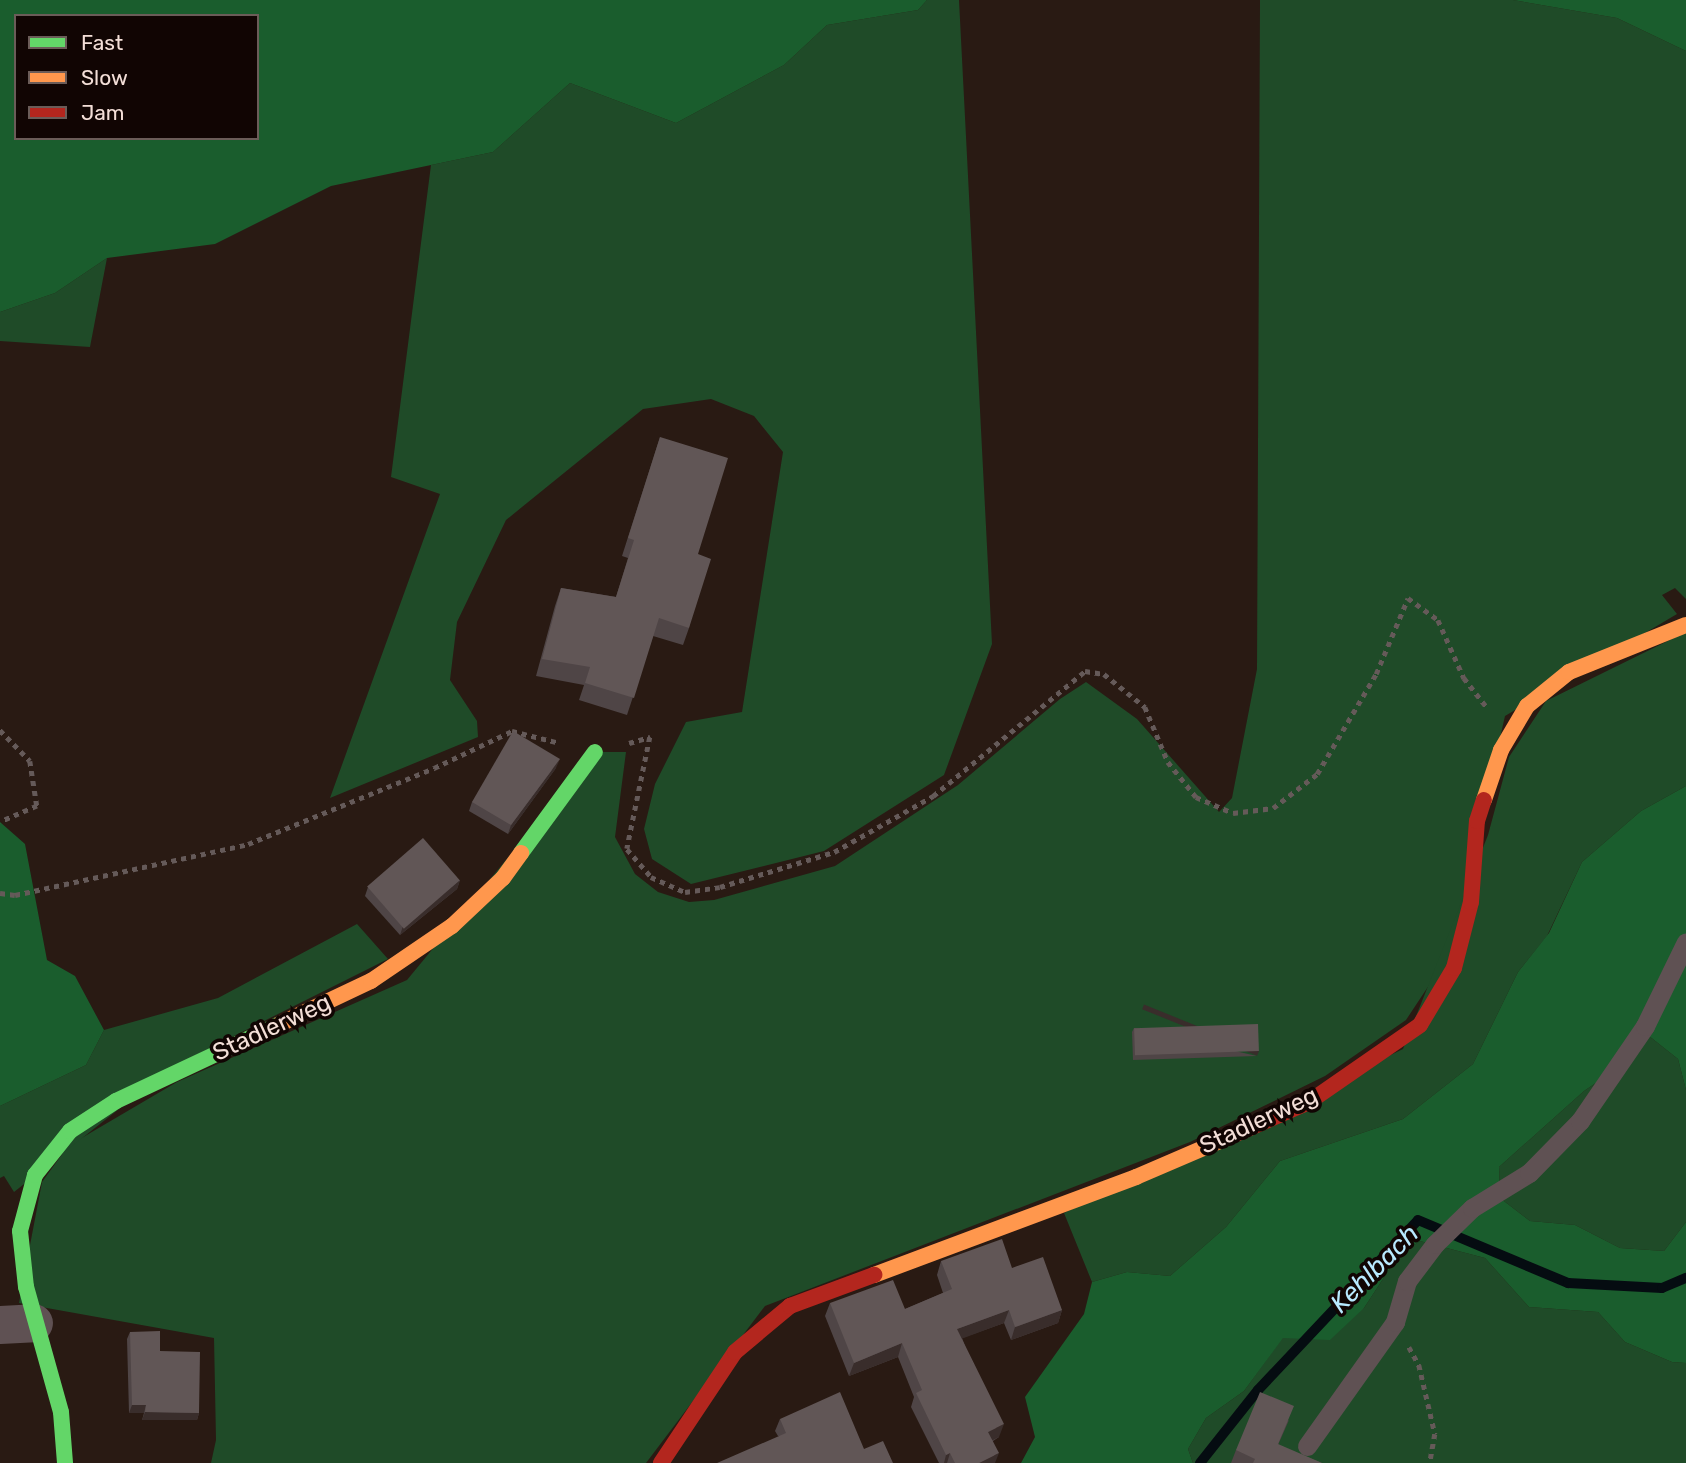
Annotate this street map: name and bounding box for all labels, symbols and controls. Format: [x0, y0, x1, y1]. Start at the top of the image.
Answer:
legend [14, 14, 259, 140]
text: Fast [81, 30, 123, 55]
text: Slow [81, 65, 128, 90]
text: Jam [81, 100, 125, 125]
street label: Stadlerweg [208, 988, 336, 1068]
street label: Stadlerweg [1195, 1081, 1323, 1161]
water label: Kehlbach [1324, 1218, 1426, 1320]

